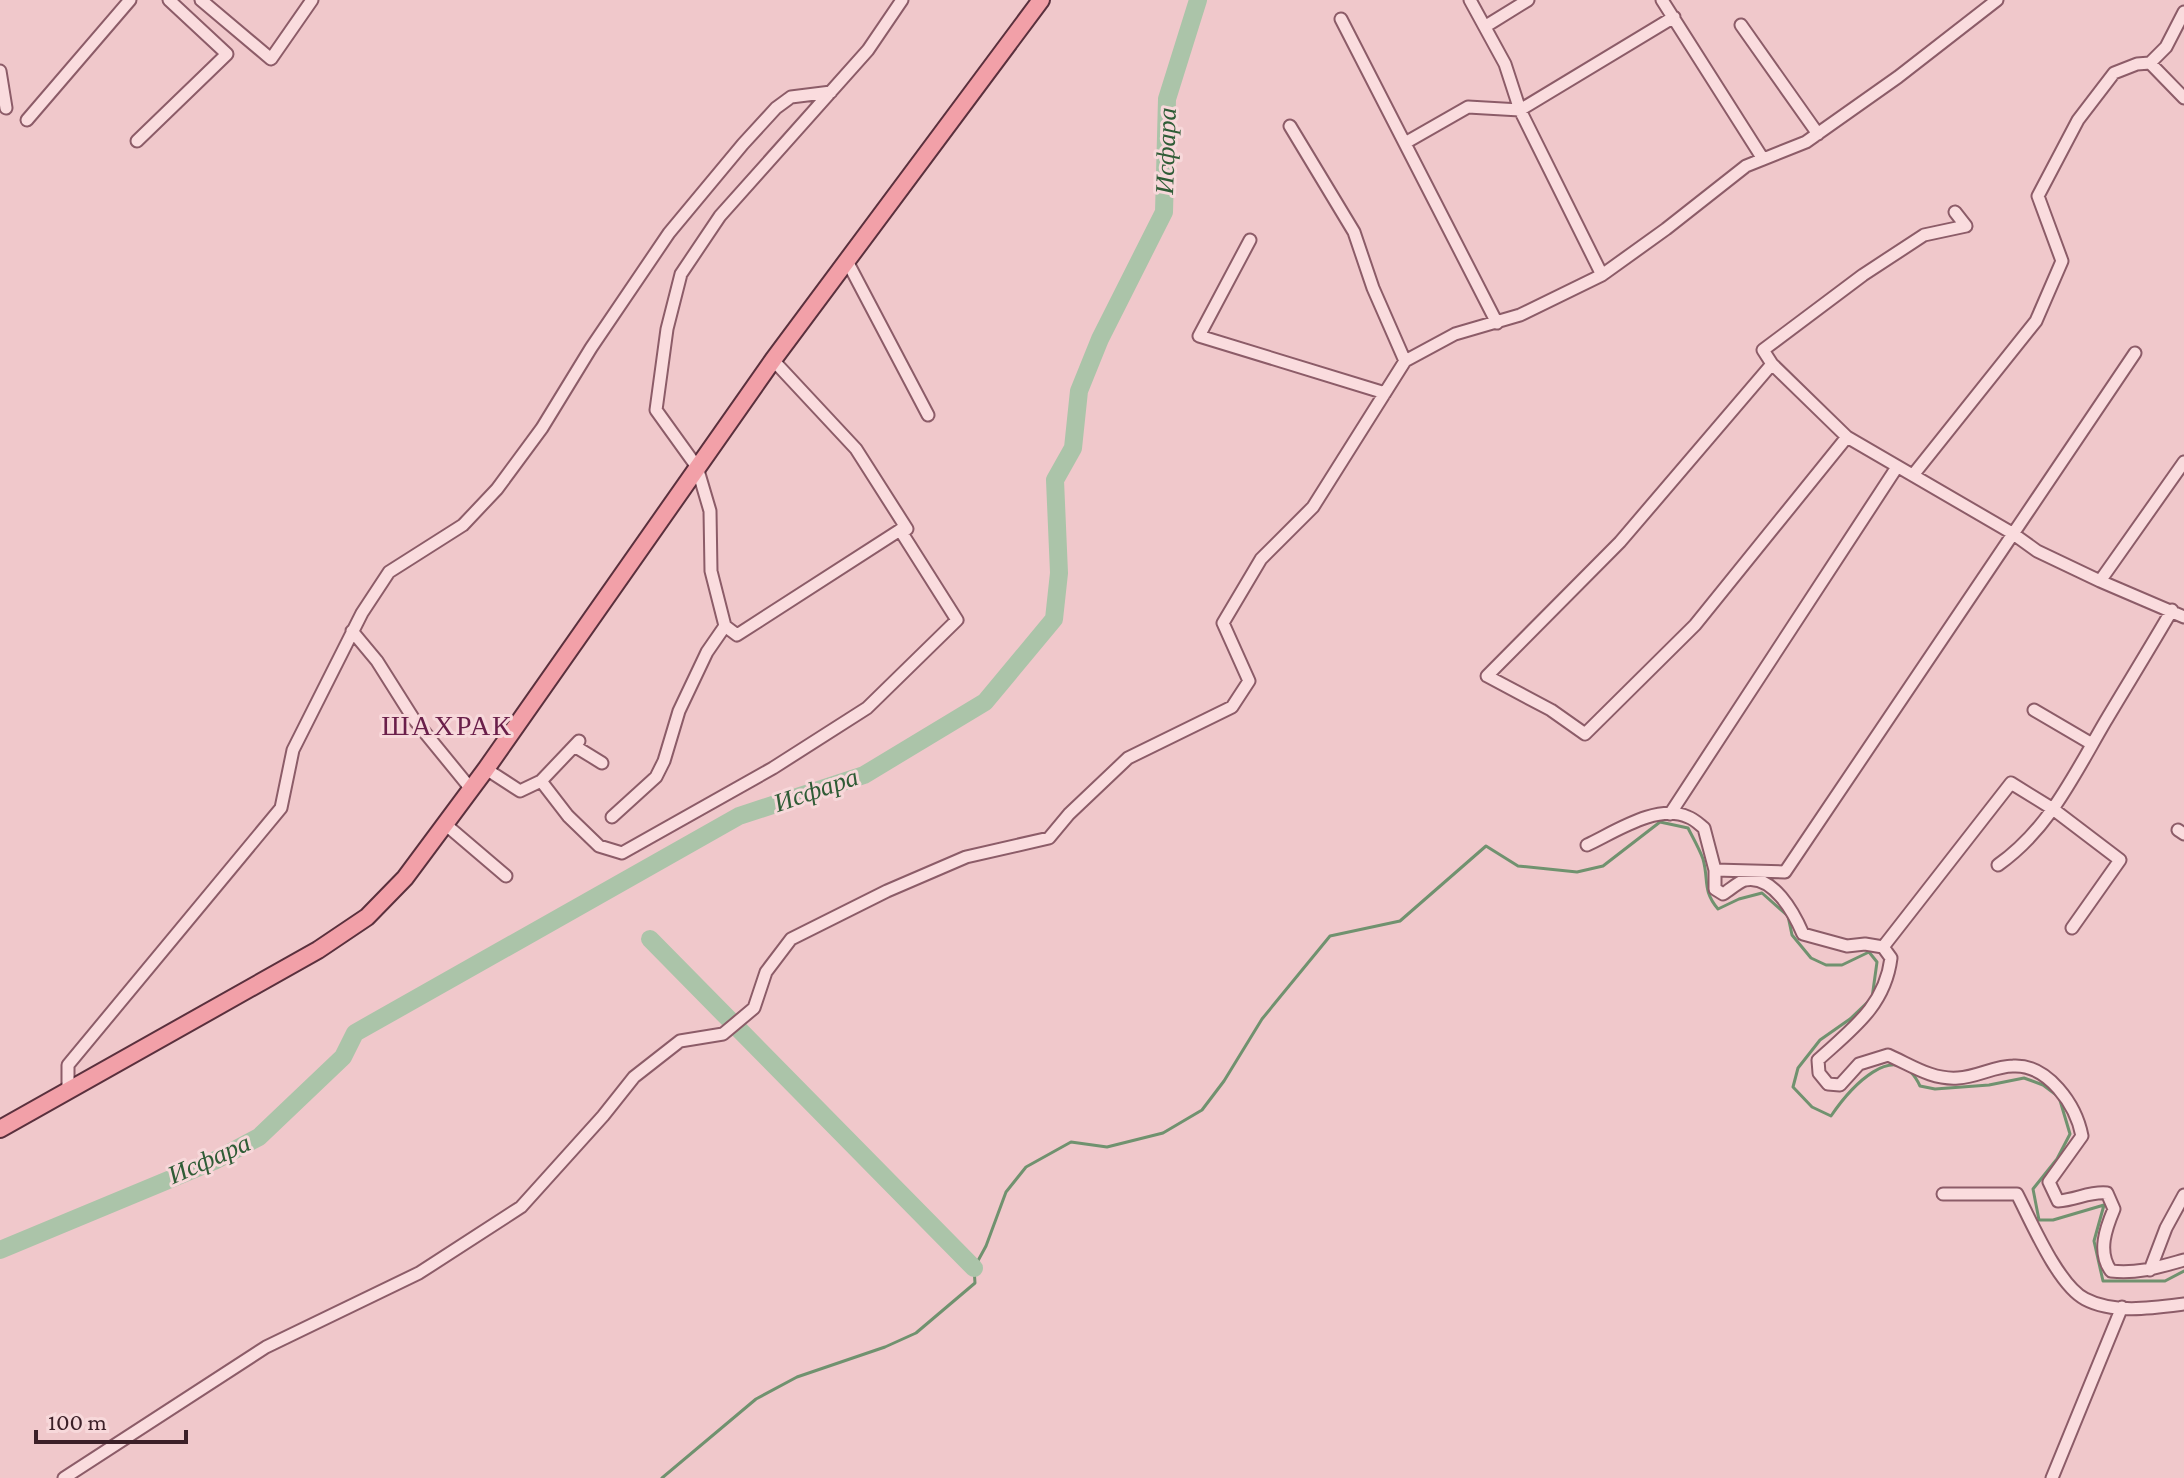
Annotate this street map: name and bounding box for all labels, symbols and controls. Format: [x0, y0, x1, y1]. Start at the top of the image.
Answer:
water label: Исфара [1150, 107, 1182, 196]
district label: ШАХРАК [381, 710, 513, 741]
water label: Исфара [769, 762, 862, 818]
water label: Исфара [162, 1128, 255, 1190]
scale bar [36, 1394, 186, 1444]
text: 100 m [48, 1408, 107, 1435]

